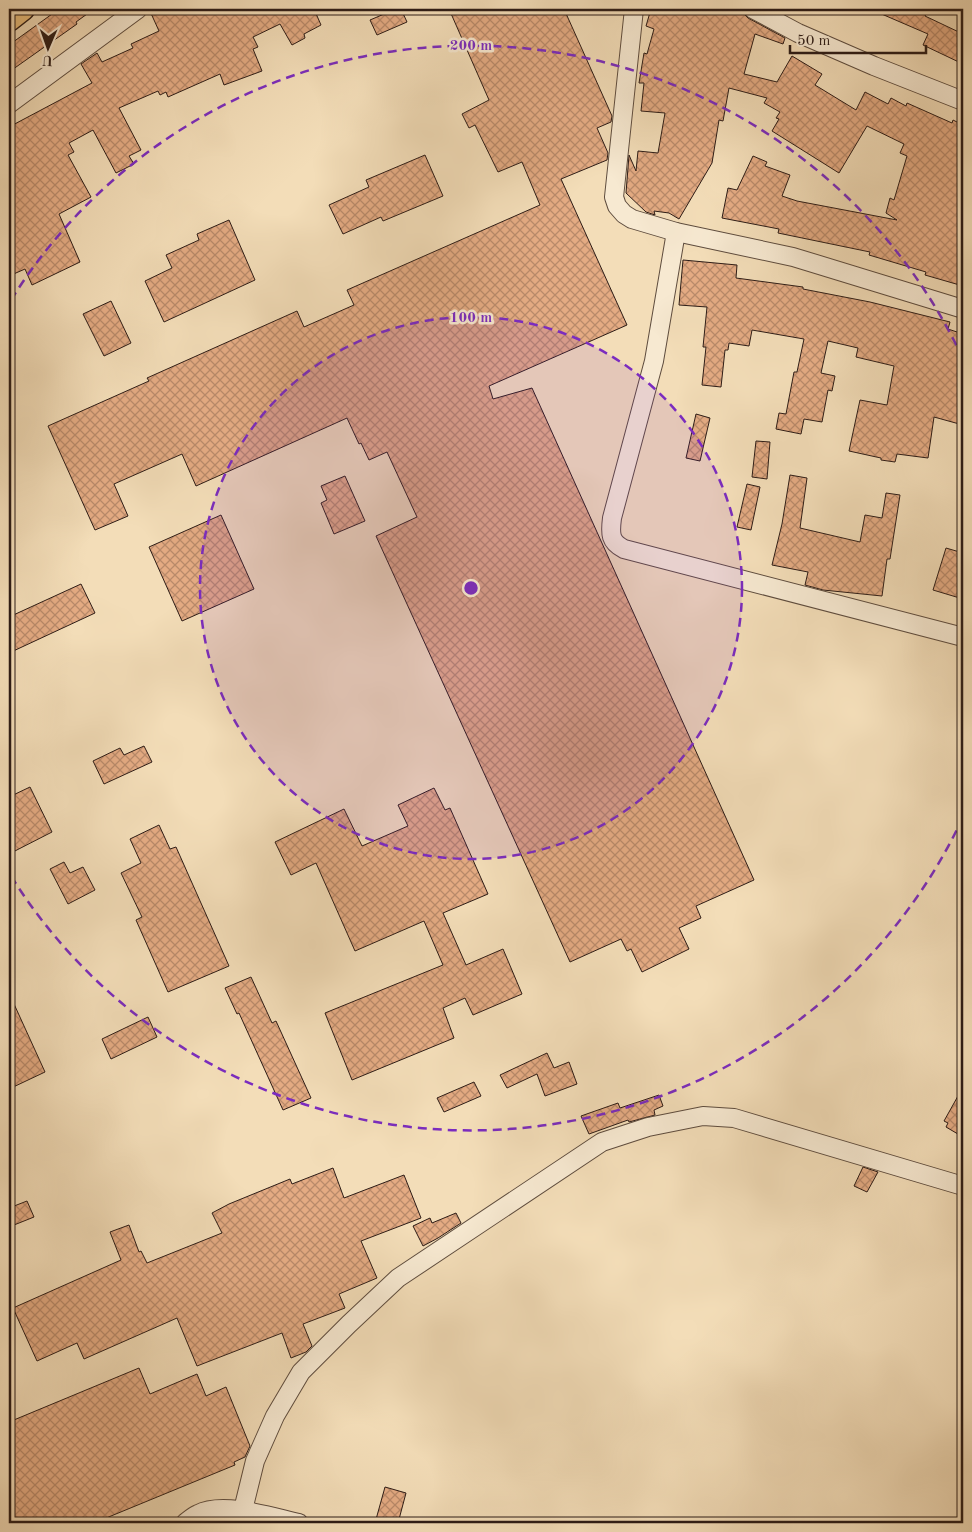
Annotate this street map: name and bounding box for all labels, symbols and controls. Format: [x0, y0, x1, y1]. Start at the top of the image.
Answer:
north arrow [22, 22, 72, 72]
scale bar [790, 22, 926, 54]
text: 50 m [797, 34, 831, 49]
text: 200 m [450, 39, 492, 54]
text: U [42, 53, 53, 67]
text: 100 m [450, 311, 492, 326]
centre of rings [462, 579, 480, 597]

